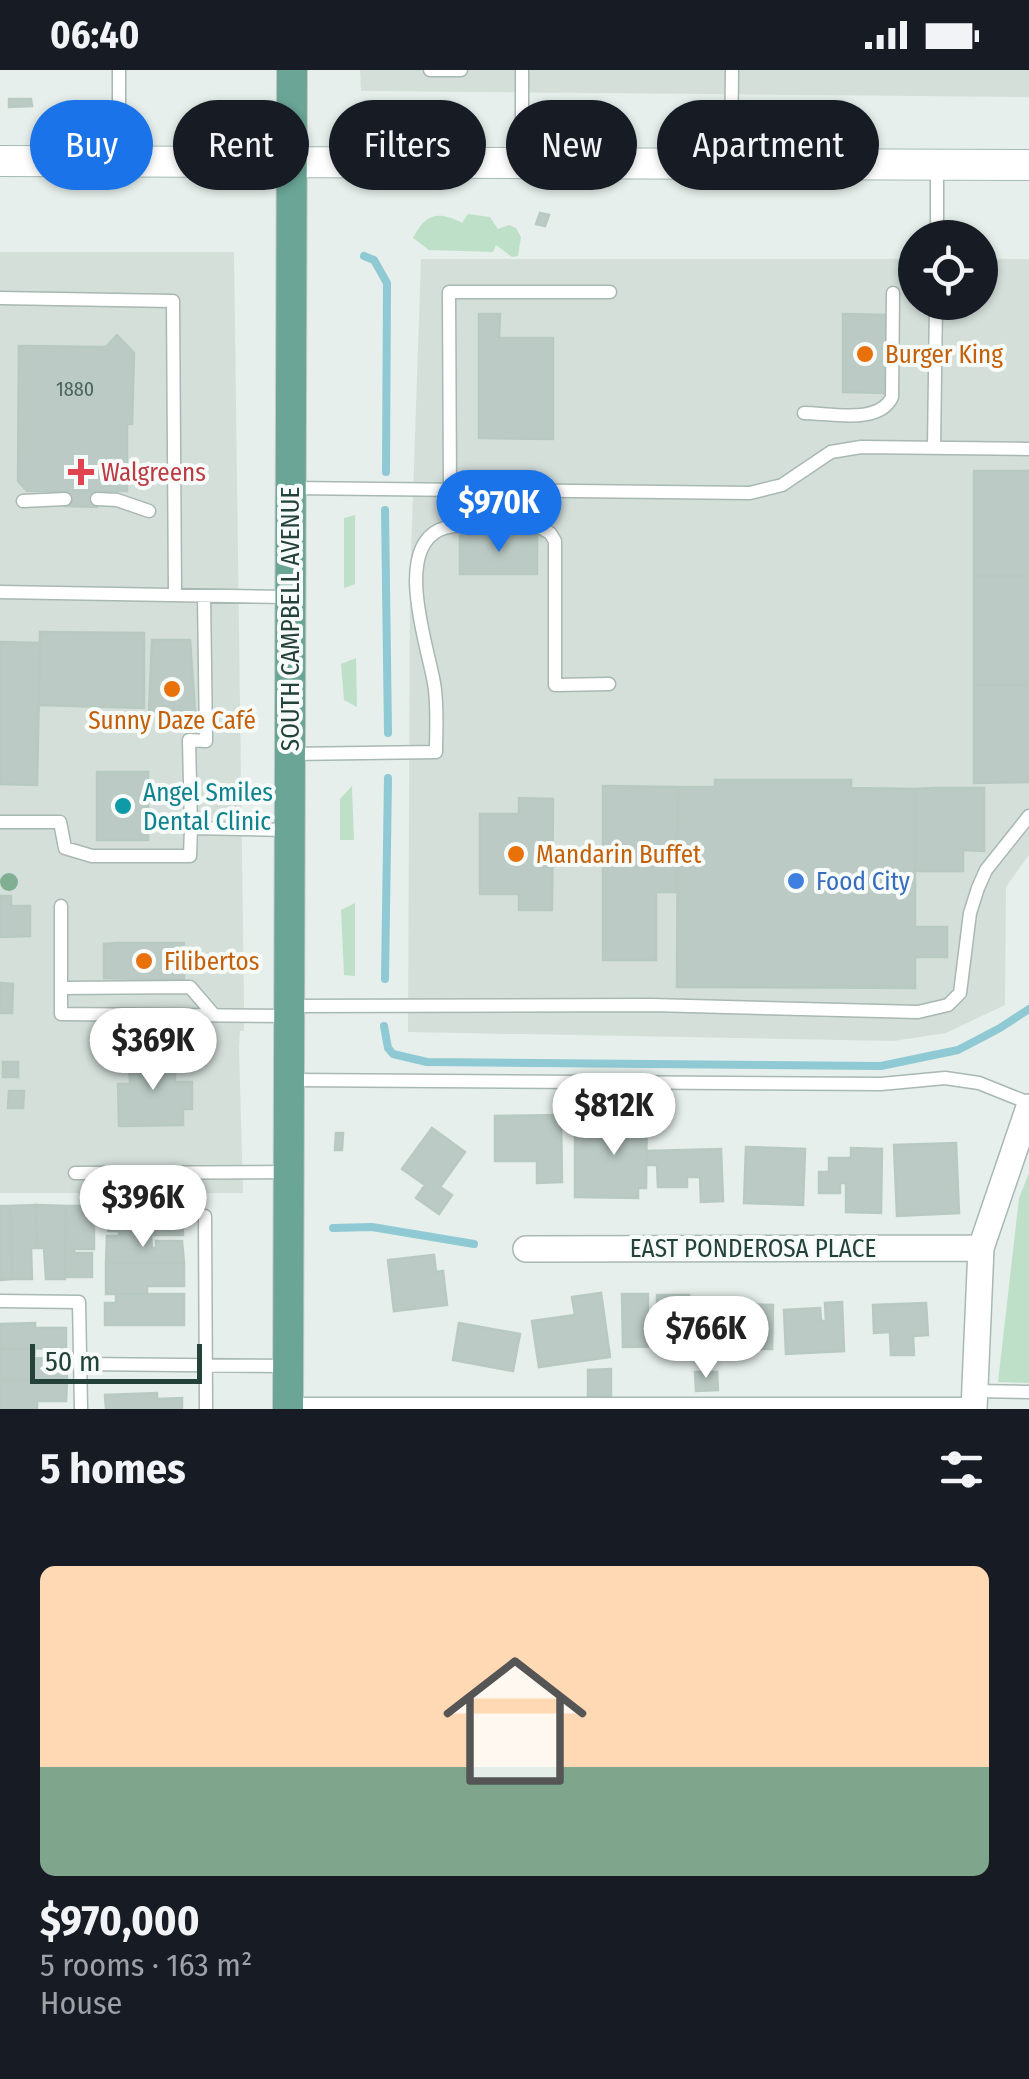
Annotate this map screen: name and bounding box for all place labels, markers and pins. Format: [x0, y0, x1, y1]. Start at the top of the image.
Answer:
place label: Burger King [885, 340, 1003, 370]
marker: Burger King [854, 343, 876, 365]
place label: Walgreens [101, 458, 206, 488]
marker: Walgreens [70, 461, 92, 483]
pin: $970K [429, 470, 569, 555]
marker: Sunny Daze Café [161, 678, 183, 700]
place label: Sunny Daze Café [88, 706, 256, 736]
place label: Angel Smiles Dental Clinic [143, 778, 273, 837]
marker: Angel Smiles Dental Clinic [112, 795, 134, 817]
place label: Mandarin Buffet [536, 840, 702, 870]
marker: Mandarin Buffet [505, 843, 527, 865]
place label: Food City [816, 867, 910, 897]
marker: Food City [785, 870, 807, 892]
place label: Filibertos [164, 947, 259, 977]
marker: Filibertos [133, 950, 155, 972]
pin: $369K [83, 1008, 223, 1093]
pin: $812K [544, 1073, 684, 1158]
pin: $396K [73, 1165, 213, 1250]
pin: $766K [636, 1296, 776, 1381]

